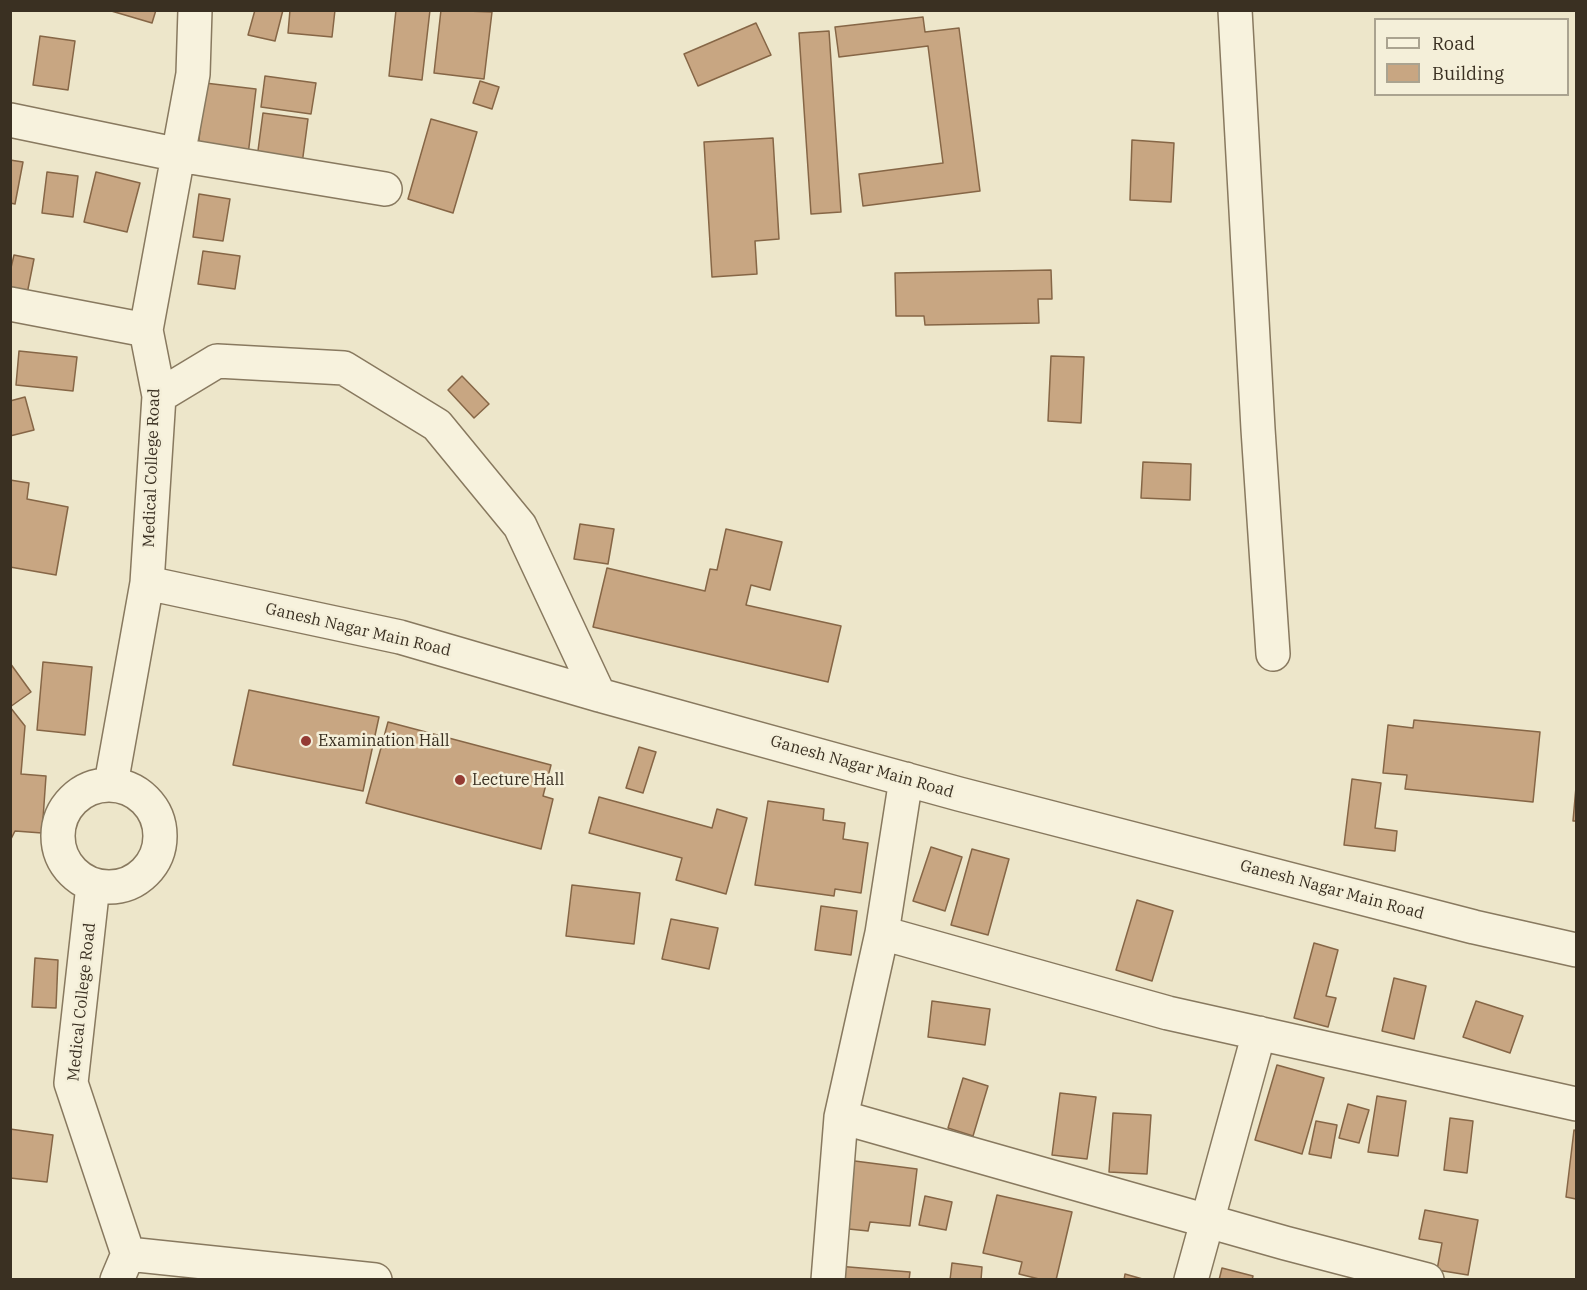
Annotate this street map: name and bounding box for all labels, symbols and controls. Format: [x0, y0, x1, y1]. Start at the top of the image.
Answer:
legend [1374, 18, 1569, 96]
text: Road [1432, 32, 1475, 55]
text: Building [1432, 62, 1504, 85]
street label: Medical College Road [140, 388, 164, 548]
street label: Ganesh Nagar Main Road [263, 599, 453, 661]
place label: Examination Hall [318, 731, 450, 751]
street label: Ganesh Nagar Main Road [768, 732, 956, 802]
marker: Examination Hall [299, 734, 313, 748]
place label: Lecture Hall [472, 770, 564, 790]
marker: Lecture Hall [453, 773, 467, 787]
street label: Ganesh Nagar Main Road [1238, 856, 1426, 924]
street label: Medical College Road [64, 922, 100, 1082]

